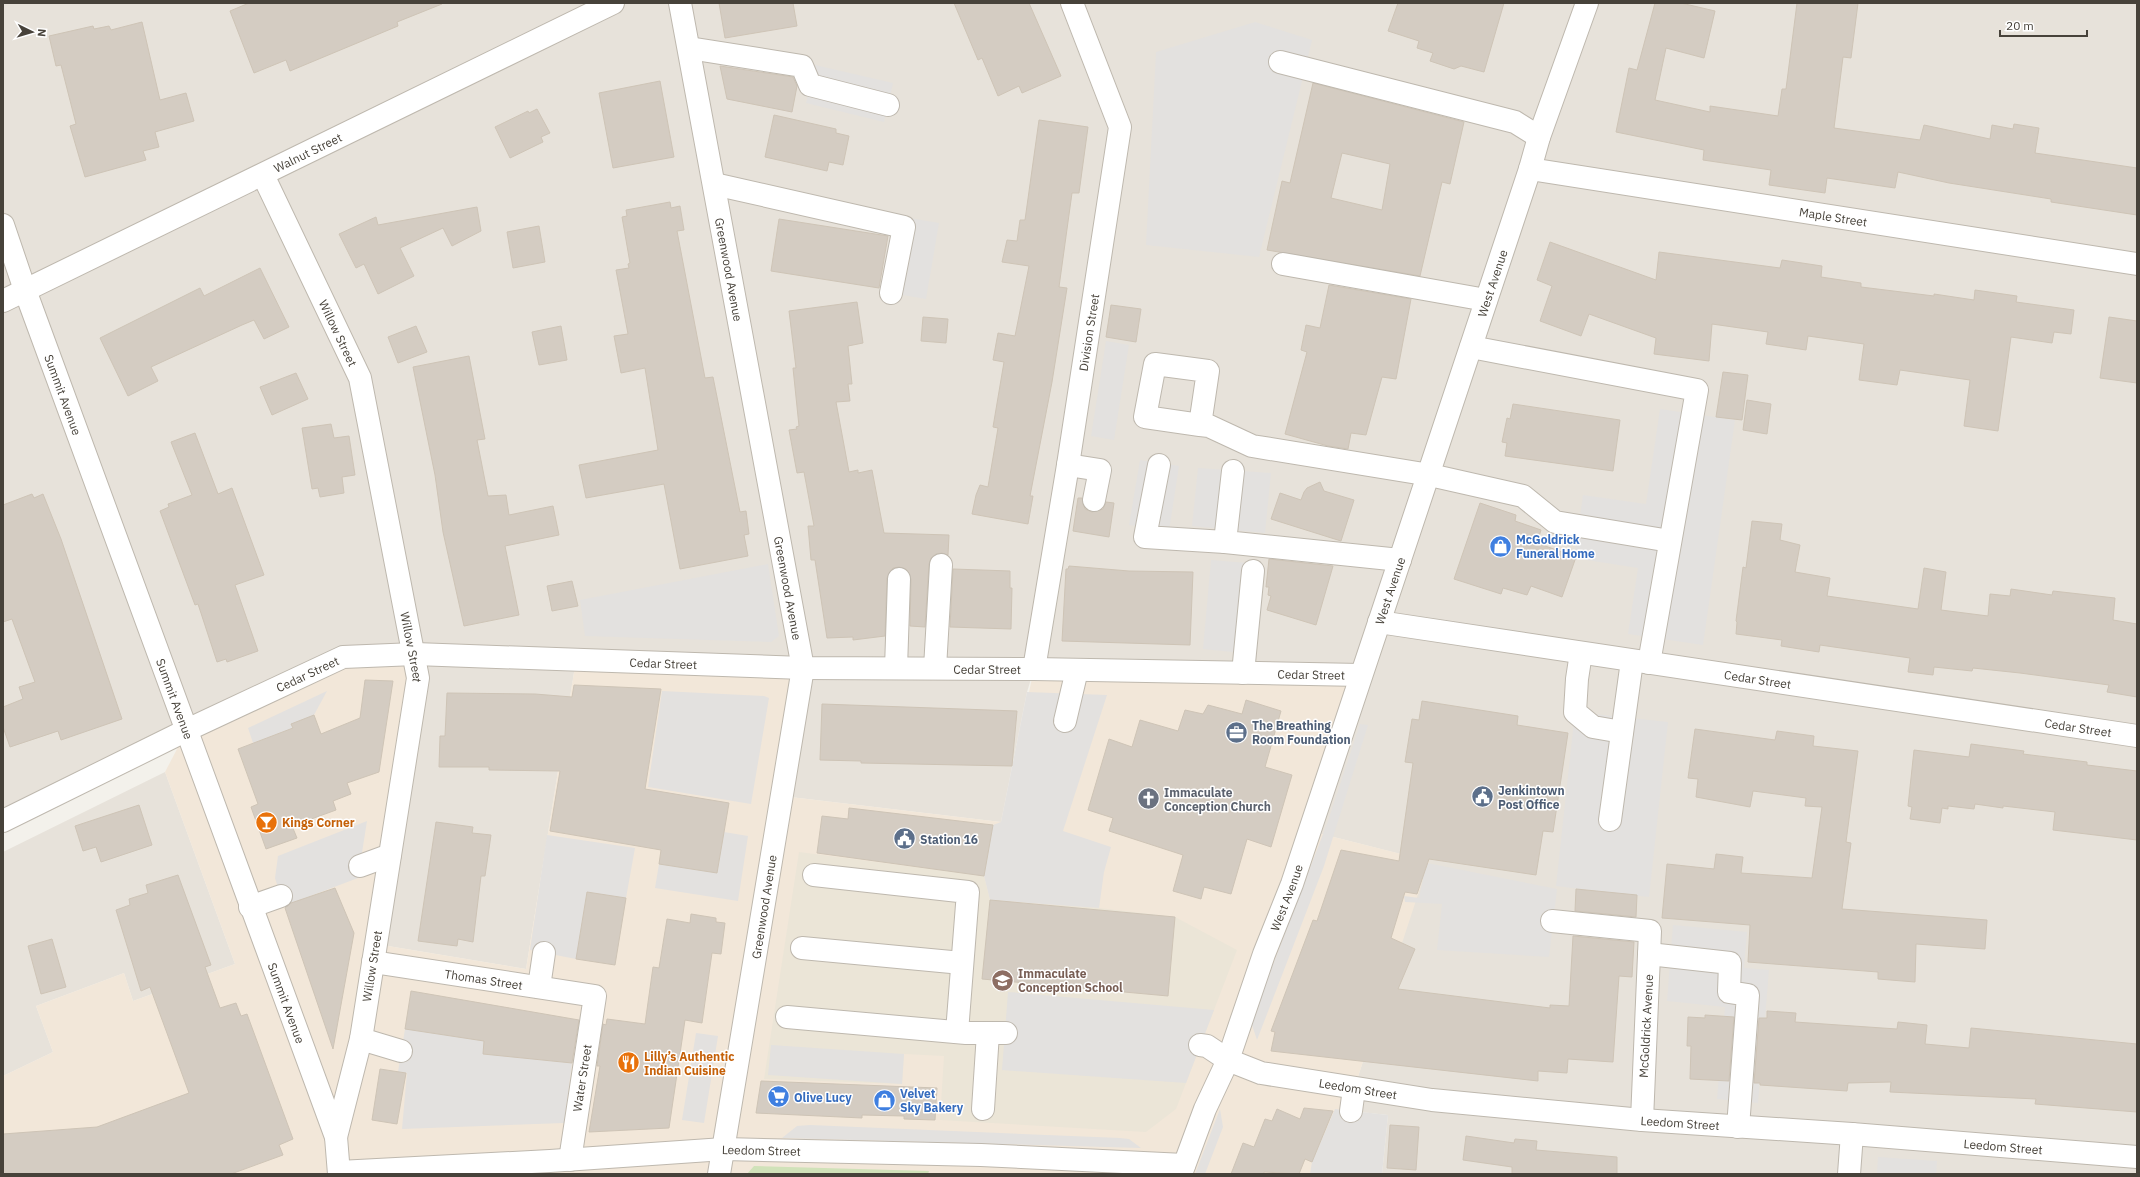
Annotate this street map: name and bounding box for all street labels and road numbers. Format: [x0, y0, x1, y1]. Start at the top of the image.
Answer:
street label: Walnut Street [271, 129, 344, 175]
street label: Maple Street [1798, 204, 1868, 229]
street label: Greenwood Avenue [712, 216, 746, 323]
street label: West Avenue [1474, 247, 1510, 319]
street label: Division Street [1075, 293, 1102, 372]
street label: Willow Street [316, 297, 361, 369]
street label: Summit Avenue [42, 352, 85, 437]
street label: Greenwood Avenue [771, 535, 805, 642]
street label: West Avenue [1371, 555, 1408, 626]
street label: Willow Street [398, 610, 425, 684]
street label: Cedar Street [273, 653, 341, 695]
street label: Cedar Street [629, 654, 697, 672]
street label: Summit Avenue [153, 656, 197, 742]
street label: Cedar Street [953, 661, 1021, 676]
street label: Cedar Street [1277, 666, 1345, 682]
street label: Cedar Street [1723, 667, 1792, 691]
street label: Cedar Street [2044, 715, 2113, 740]
street label: Greenwood Avenue [748, 854, 780, 960]
street label: West Avenue [1267, 862, 1306, 933]
street label: Willow Street [359, 929, 385, 1003]
street label: Summit Avenue [265, 960, 309, 1046]
street label: Thomas Street [444, 966, 524, 992]
street label: McGoldrick Avenue [1636, 973, 1656, 1078]
street label: Water Street [569, 1043, 595, 1113]
street label: Leedom Street [1318, 1075, 1398, 1102]
street label: Leedom Street [1640, 1112, 1720, 1133]
street label: Leedom Street [1963, 1136, 2043, 1157]
street label: Leedom Street [722, 1141, 801, 1158]

